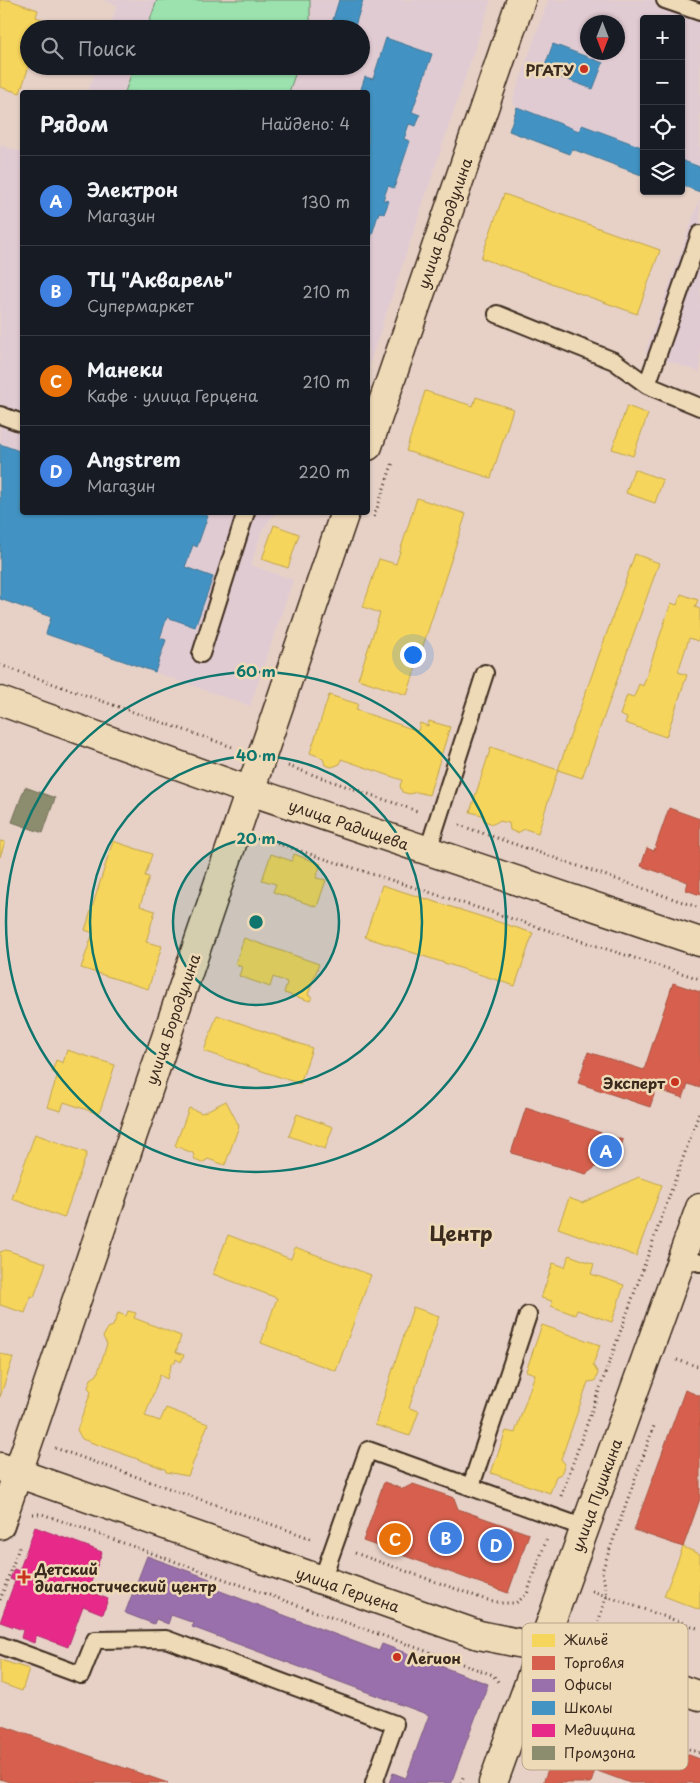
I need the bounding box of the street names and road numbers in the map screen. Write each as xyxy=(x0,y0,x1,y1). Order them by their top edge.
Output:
street label: улица Бородулина xyxy=(411,154,477,292)
street label: улица Радищева xyxy=(286,793,413,856)
street label: улица Бородулина xyxy=(139,950,205,1088)
street label: улица Пушкина xyxy=(565,1435,627,1555)
street label: улица Герцена xyxy=(293,1561,404,1618)

